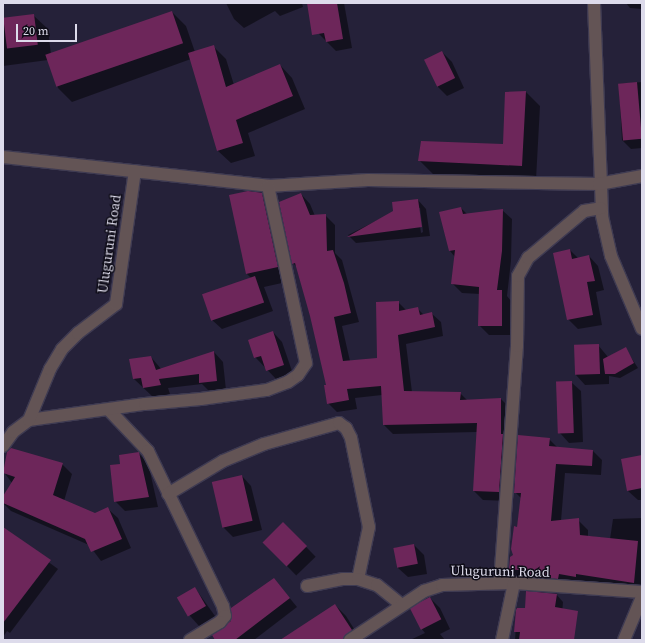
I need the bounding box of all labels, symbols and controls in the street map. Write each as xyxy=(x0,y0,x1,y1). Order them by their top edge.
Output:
scale bar xyxy=(18,16,79,42)
text: 20 m xyxy=(23,23,49,39)
street label: Uluguruni Road xyxy=(94,194,124,294)
street label: Uluguruni Road xyxy=(450,562,550,580)

